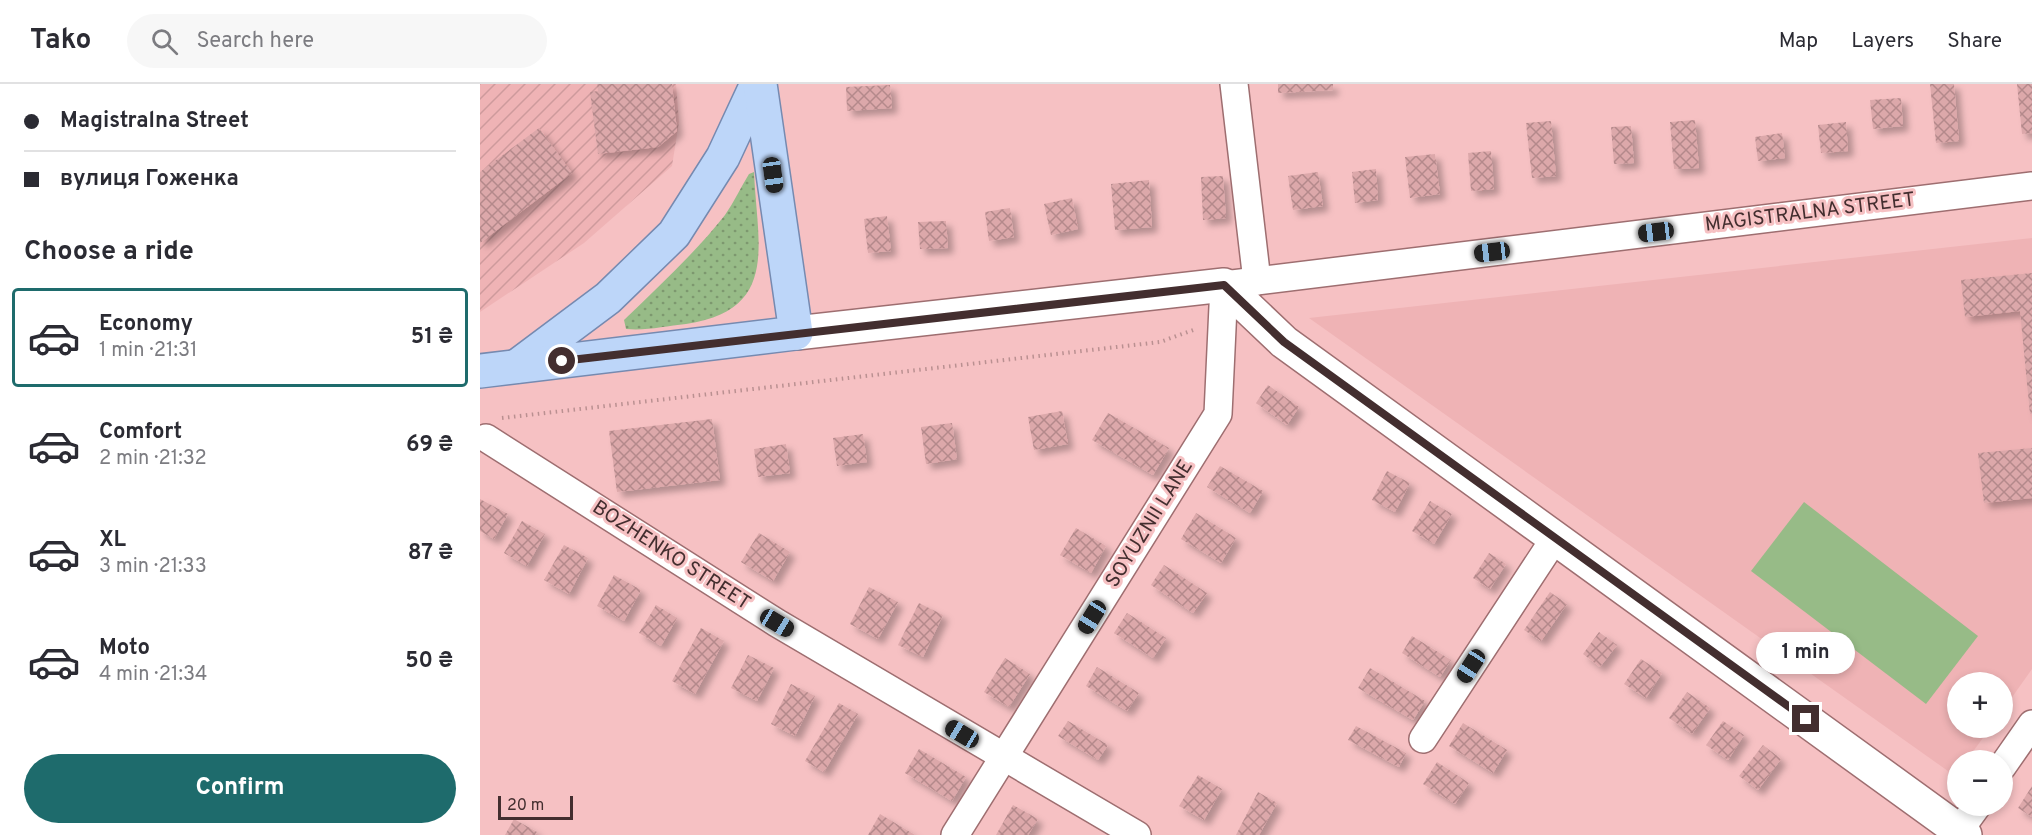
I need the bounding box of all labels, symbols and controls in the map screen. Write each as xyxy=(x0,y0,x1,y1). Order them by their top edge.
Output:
search box xyxy=(127,14,547,68)
text: Tako xyxy=(30,23,91,59)
icon: search xyxy=(148,25,181,58)
text: Search here xyxy=(196,28,314,55)
text: Map xyxy=(1779,28,1818,55)
text: Layers xyxy=(1851,28,1914,55)
text: Share xyxy=(1947,28,2002,55)
text: Magistralna Street xyxy=(60,108,249,135)
car xyxy=(762,156,784,194)
text: вулиця Гоженка xyxy=(60,166,239,193)
street label: MAGISTRALNA STREET xyxy=(1704,187,1916,239)
car xyxy=(1637,221,1675,243)
text: Choose a ride xyxy=(24,235,194,269)
car xyxy=(1473,241,1511,263)
icon: car xyxy=(27,311,81,365)
text: Economy xyxy=(99,311,193,338)
text: 51 ₴ xyxy=(411,324,453,351)
text: 1 min · 21:31 xyxy=(99,338,198,364)
route start xyxy=(548,347,575,374)
icon: car xyxy=(27,419,81,473)
text: Comfort xyxy=(99,419,182,446)
text: 69 ₴ xyxy=(406,432,453,459)
text: 2 min · 21:32 xyxy=(99,446,207,472)
street label: SOYUZNII LANE xyxy=(1100,455,1200,593)
street label: BOZHENKO STREET xyxy=(587,495,755,617)
icon: car xyxy=(27,527,81,581)
text: XL xyxy=(99,527,126,554)
text: 87 ₴ xyxy=(408,540,453,567)
text: 3 min · 21:33 xyxy=(99,554,207,580)
car xyxy=(1075,597,1109,637)
car xyxy=(757,606,797,640)
callout: 1 min xyxy=(1756,632,1856,674)
icon: car xyxy=(27,635,81,689)
text: Moto xyxy=(99,635,150,662)
text: 1 min xyxy=(1781,640,1830,666)
car xyxy=(1454,646,1488,686)
text: 50 ₴ xyxy=(405,648,453,675)
text: 4 min · 21:34 xyxy=(99,662,207,688)
map controls xyxy=(1947,672,2013,816)
button: + xyxy=(1947,672,2013,738)
route end xyxy=(1792,705,1819,732)
car xyxy=(942,717,982,751)
button: − xyxy=(1947,750,2013,816)
button: Confirm xyxy=(24,754,456,823)
scale bar xyxy=(498,793,573,820)
text: 20 m xyxy=(507,796,544,816)

